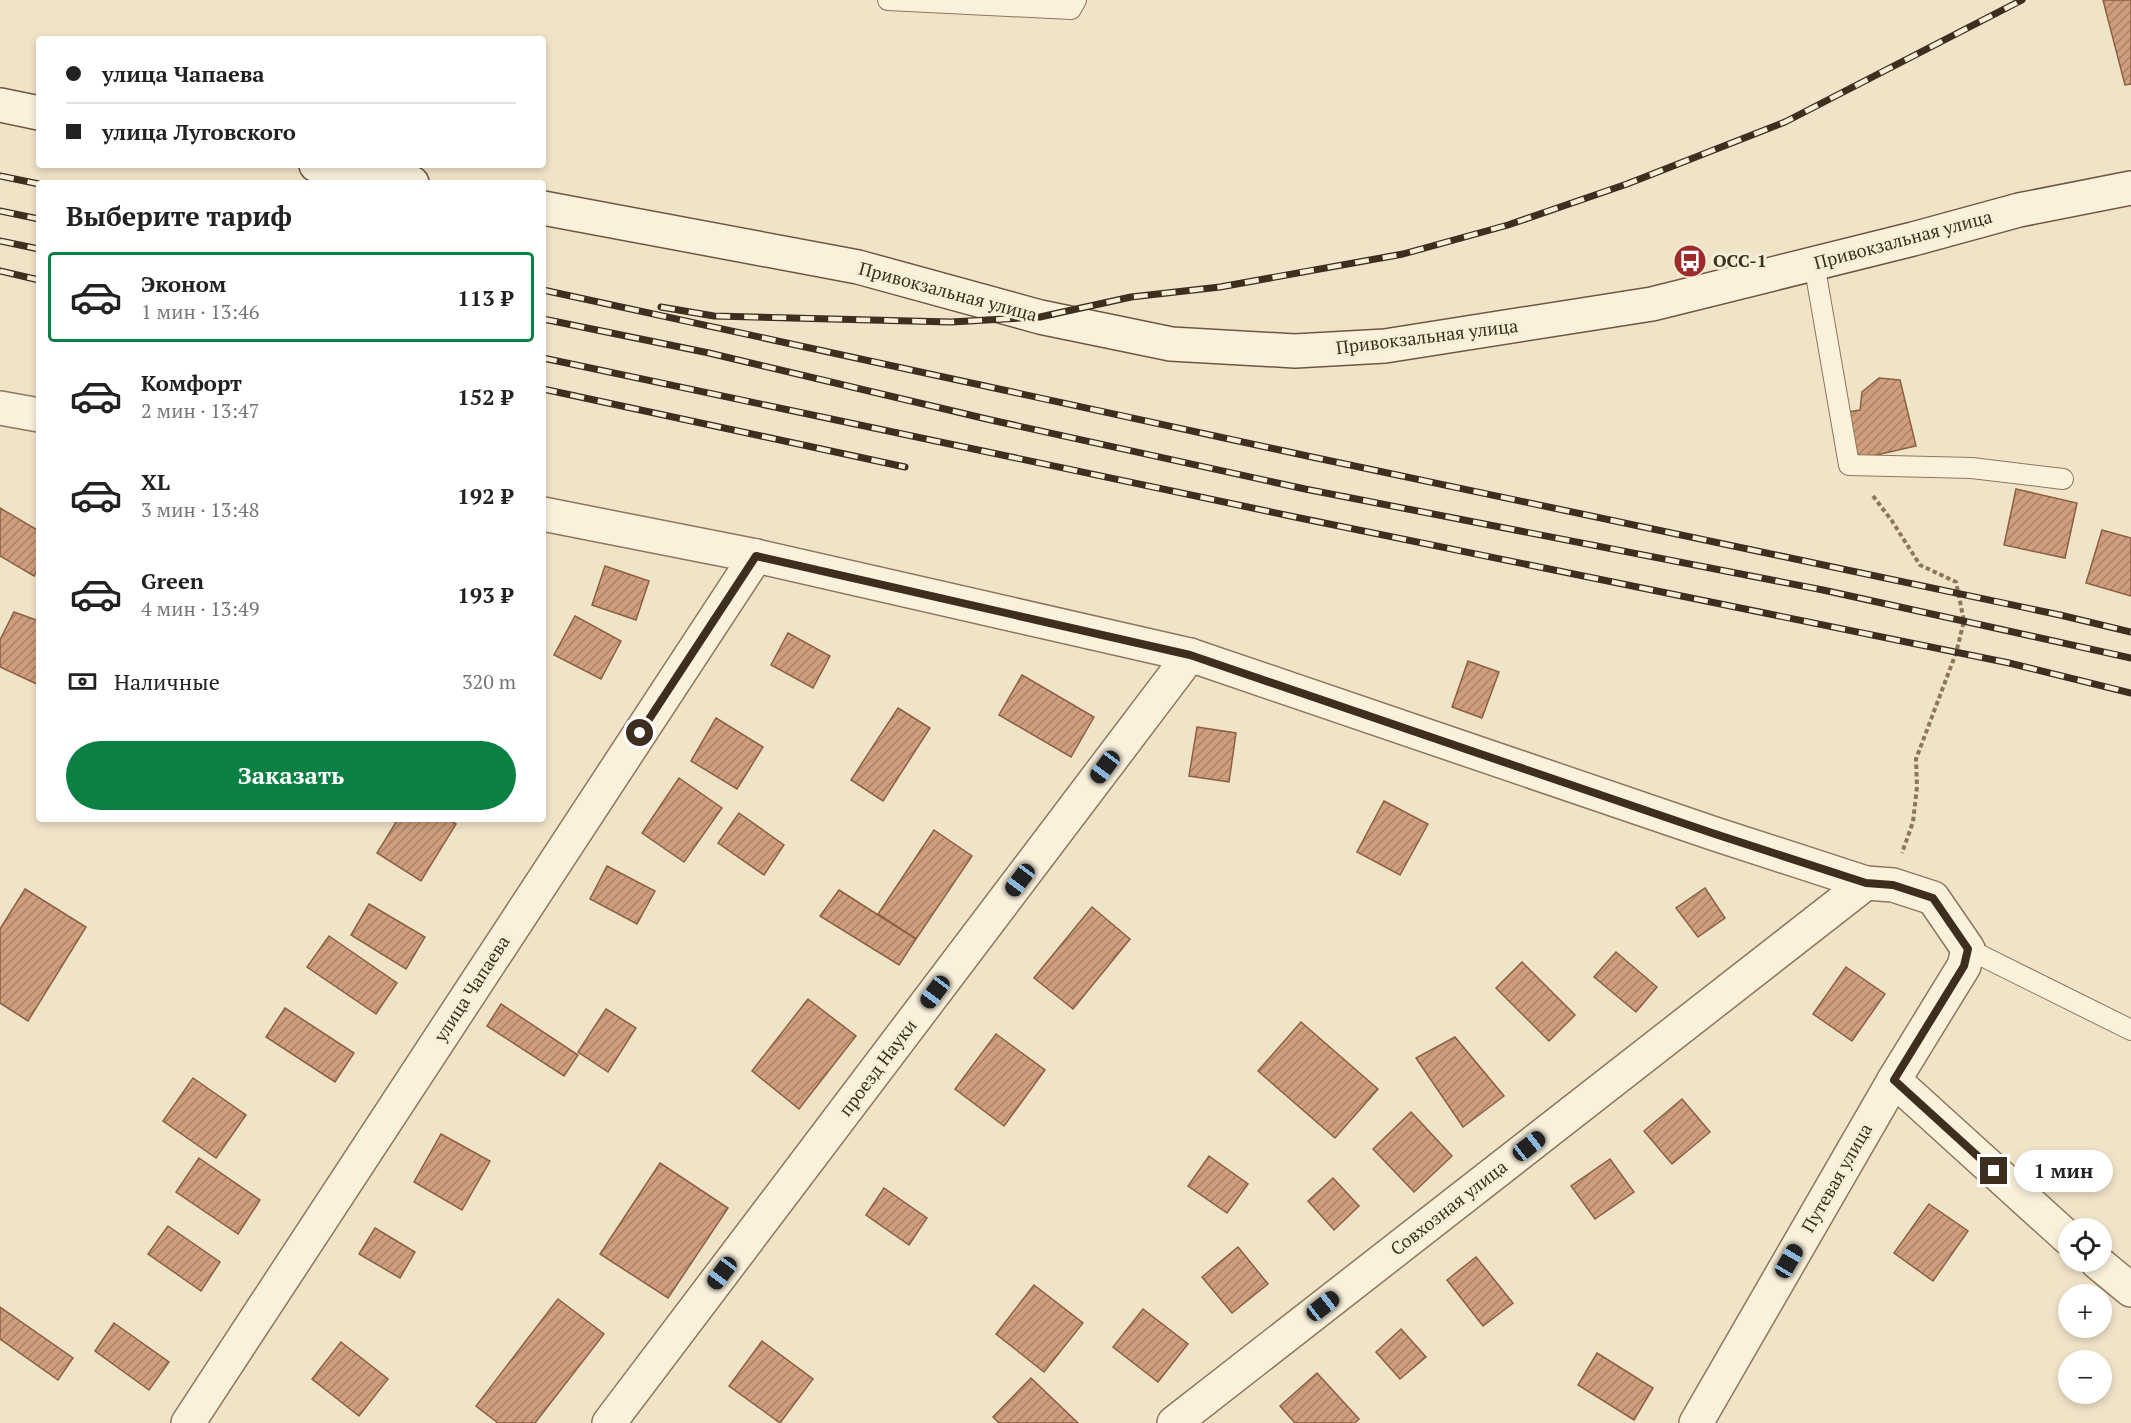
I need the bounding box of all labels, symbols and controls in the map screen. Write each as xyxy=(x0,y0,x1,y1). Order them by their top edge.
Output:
text: улица Чапаева xyxy=(102,59,265,88)
text: улица Луговского xyxy=(102,117,296,146)
text: Выберите тариф xyxy=(66,198,292,234)
street label: Привокзальная улица xyxy=(1811,204,1994,274)
bus stop icon: ОСС-1 xyxy=(1672,243,1708,279)
place label: ОСС-1 xyxy=(1713,248,1767,272)
street label: Привокзальная улица xyxy=(857,256,1040,326)
text: Эконом xyxy=(141,269,226,298)
icon: car xyxy=(69,270,123,324)
text: 113 ₽ xyxy=(457,283,513,312)
text: 1 мин · 13:46 xyxy=(141,298,259,325)
street label: Привокзальная улица xyxy=(1334,313,1519,359)
text: Комфорт xyxy=(141,368,242,397)
icon: car xyxy=(69,369,123,423)
text: 152 ₽ xyxy=(457,382,513,411)
text: 2 мин · 13:47 xyxy=(141,397,259,424)
text: XL xyxy=(141,467,170,496)
icon: car xyxy=(69,468,123,522)
text: 192 ₽ xyxy=(457,481,513,510)
text: 3 мин · 13:48 xyxy=(141,496,259,523)
text: Green xyxy=(141,566,204,595)
icon: car xyxy=(69,567,123,621)
text: 193 ₽ xyxy=(457,580,513,609)
text: 4 мин · 13:49 xyxy=(141,595,259,622)
icon: cash xyxy=(66,665,99,698)
text: Наличные xyxy=(114,667,220,696)
text: 320 m xyxy=(462,668,516,695)
route start xyxy=(626,719,653,746)
button: Заказать xyxy=(66,741,516,810)
car xyxy=(1087,747,1123,787)
car xyxy=(1002,860,1038,900)
street label: улица Чапаева xyxy=(427,931,515,1047)
car xyxy=(917,972,953,1012)
street label: проезд Науки xyxy=(833,1014,922,1121)
street label: Путевая улица xyxy=(1795,1119,1877,1236)
car xyxy=(1509,1128,1549,1164)
callout: 1 мин xyxy=(2015,1150,2114,1192)
street label: Совхозная улица xyxy=(1385,1154,1512,1260)
route end xyxy=(1980,1157,2007,1184)
text: 1 мин xyxy=(2034,1157,2093,1184)
map controls xyxy=(2058,1218,2112,1404)
button: locate xyxy=(2058,1218,2112,1272)
car xyxy=(1772,1241,1806,1281)
car xyxy=(704,1253,740,1293)
button: + xyxy=(2058,1284,2112,1338)
car xyxy=(1303,1288,1343,1324)
button: − xyxy=(2058,1350,2112,1404)

